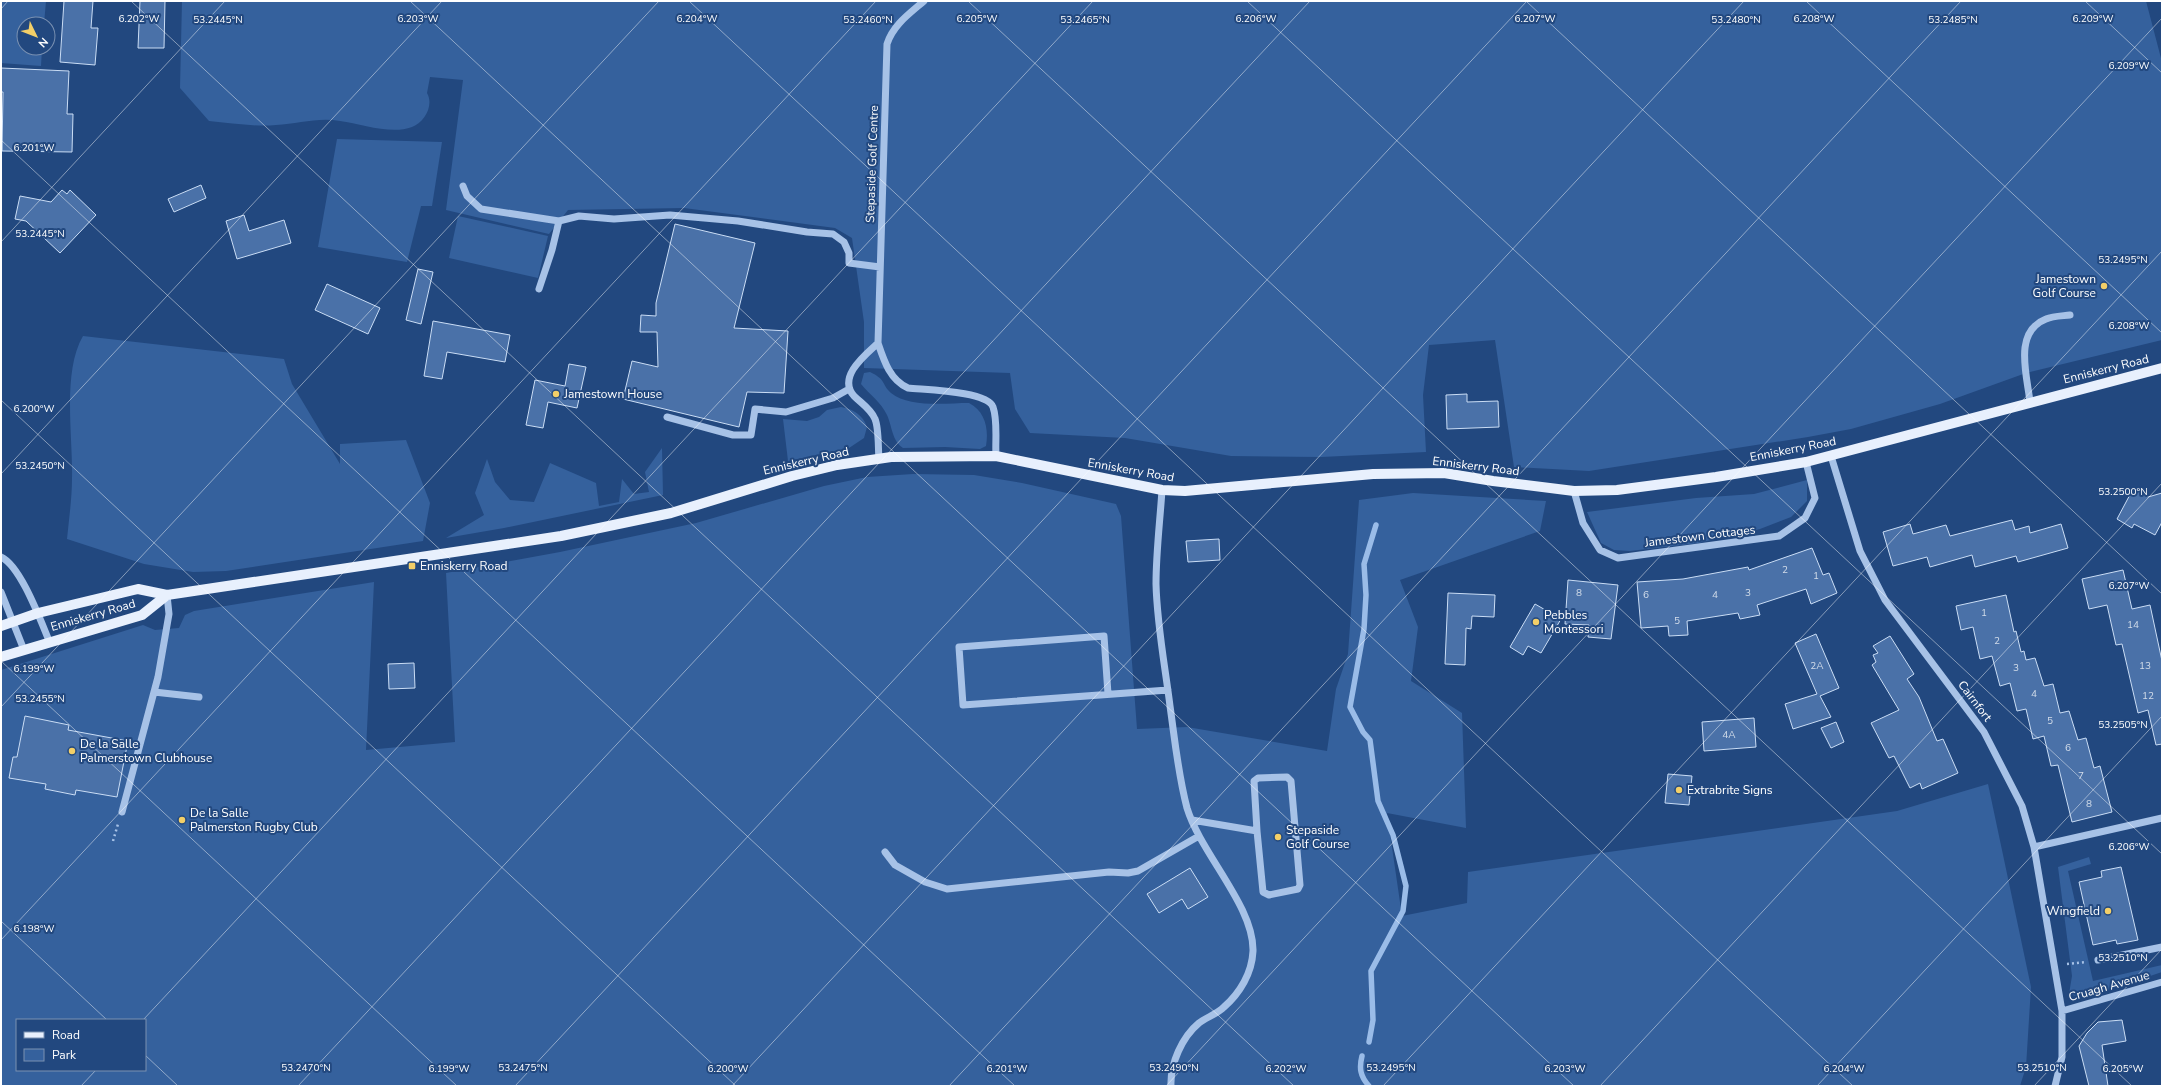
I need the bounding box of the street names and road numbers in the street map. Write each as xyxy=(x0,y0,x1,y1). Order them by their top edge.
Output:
street label: Stepaside Golf Centre xyxy=(862,105,882,223)
street label: Enniskerry Road xyxy=(2062,351,2150,387)
street label: Enniskerry Road xyxy=(1749,433,1837,465)
street label: Enniskerry Road xyxy=(762,443,850,479)
street label: Enniskerry Road xyxy=(1432,453,1520,479)
street label: Enniskerry Road xyxy=(1087,455,1175,485)
street label: Jamestown Cottages xyxy=(1643,521,1756,551)
street label: Enniskerry Road xyxy=(49,595,137,635)
street label: Cairnfort xyxy=(1954,677,1996,725)
street label: Cruagh Avenue xyxy=(2067,967,2151,1005)

